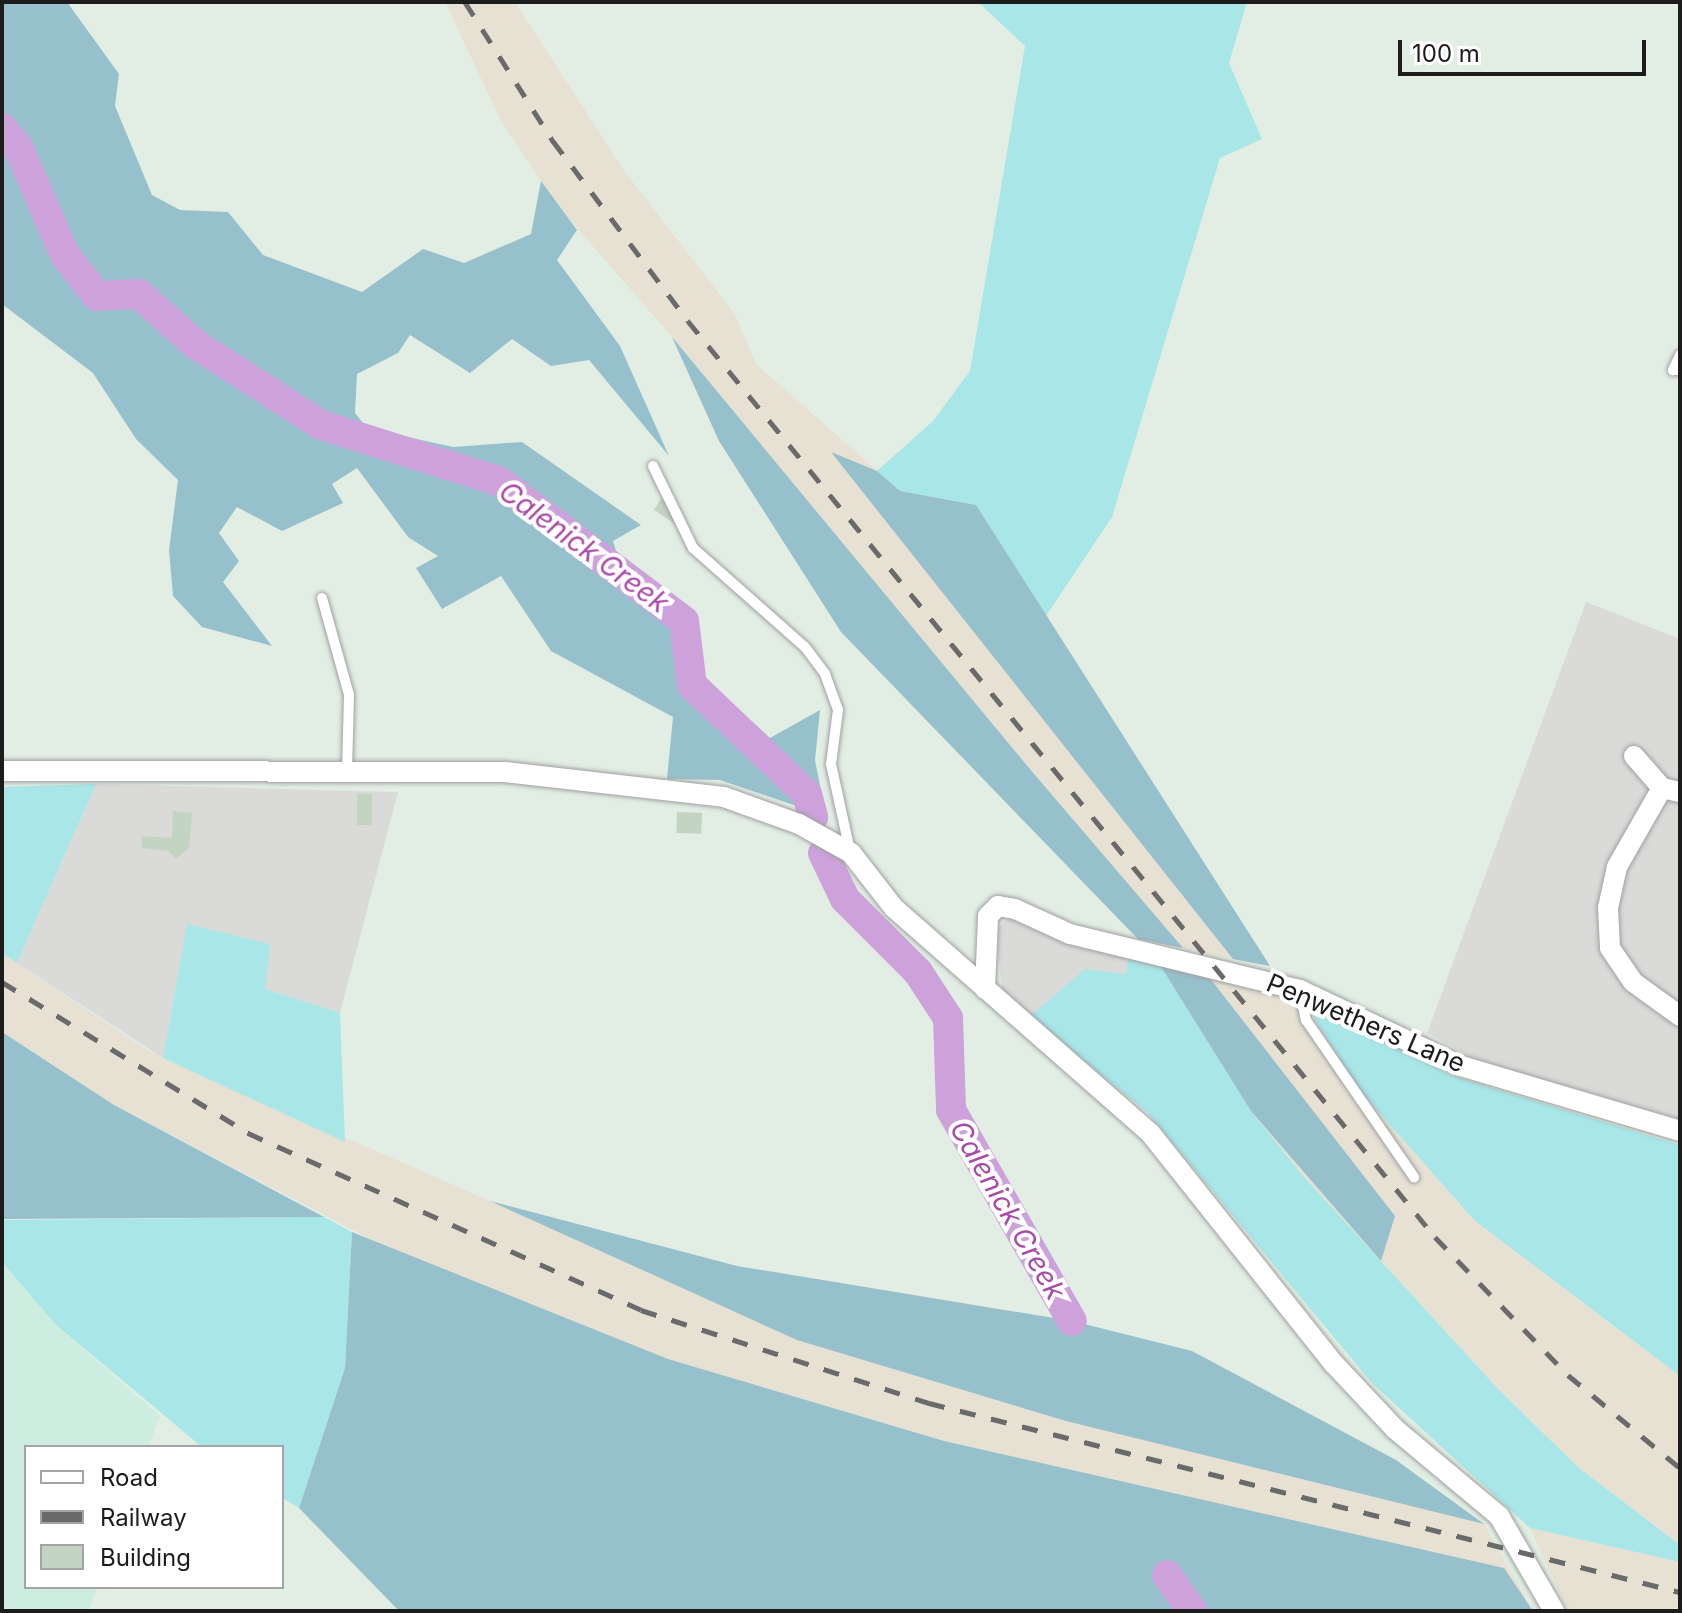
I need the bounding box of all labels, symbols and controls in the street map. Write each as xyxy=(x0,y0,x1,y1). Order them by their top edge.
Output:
scale bar xyxy=(1402,24,1650,74)
text: 100 m xyxy=(1412,39,1480,68)
water label: Calenick Creek xyxy=(493,474,675,620)
street label: Penwethers Lane xyxy=(1262,967,1470,1079)
water label: Calenick Creek xyxy=(943,1114,1073,1306)
legend xyxy=(24,1445,284,1589)
text: Road xyxy=(100,1463,158,1492)
text: Railway xyxy=(100,1503,187,1532)
text: Building xyxy=(100,1543,191,1572)

